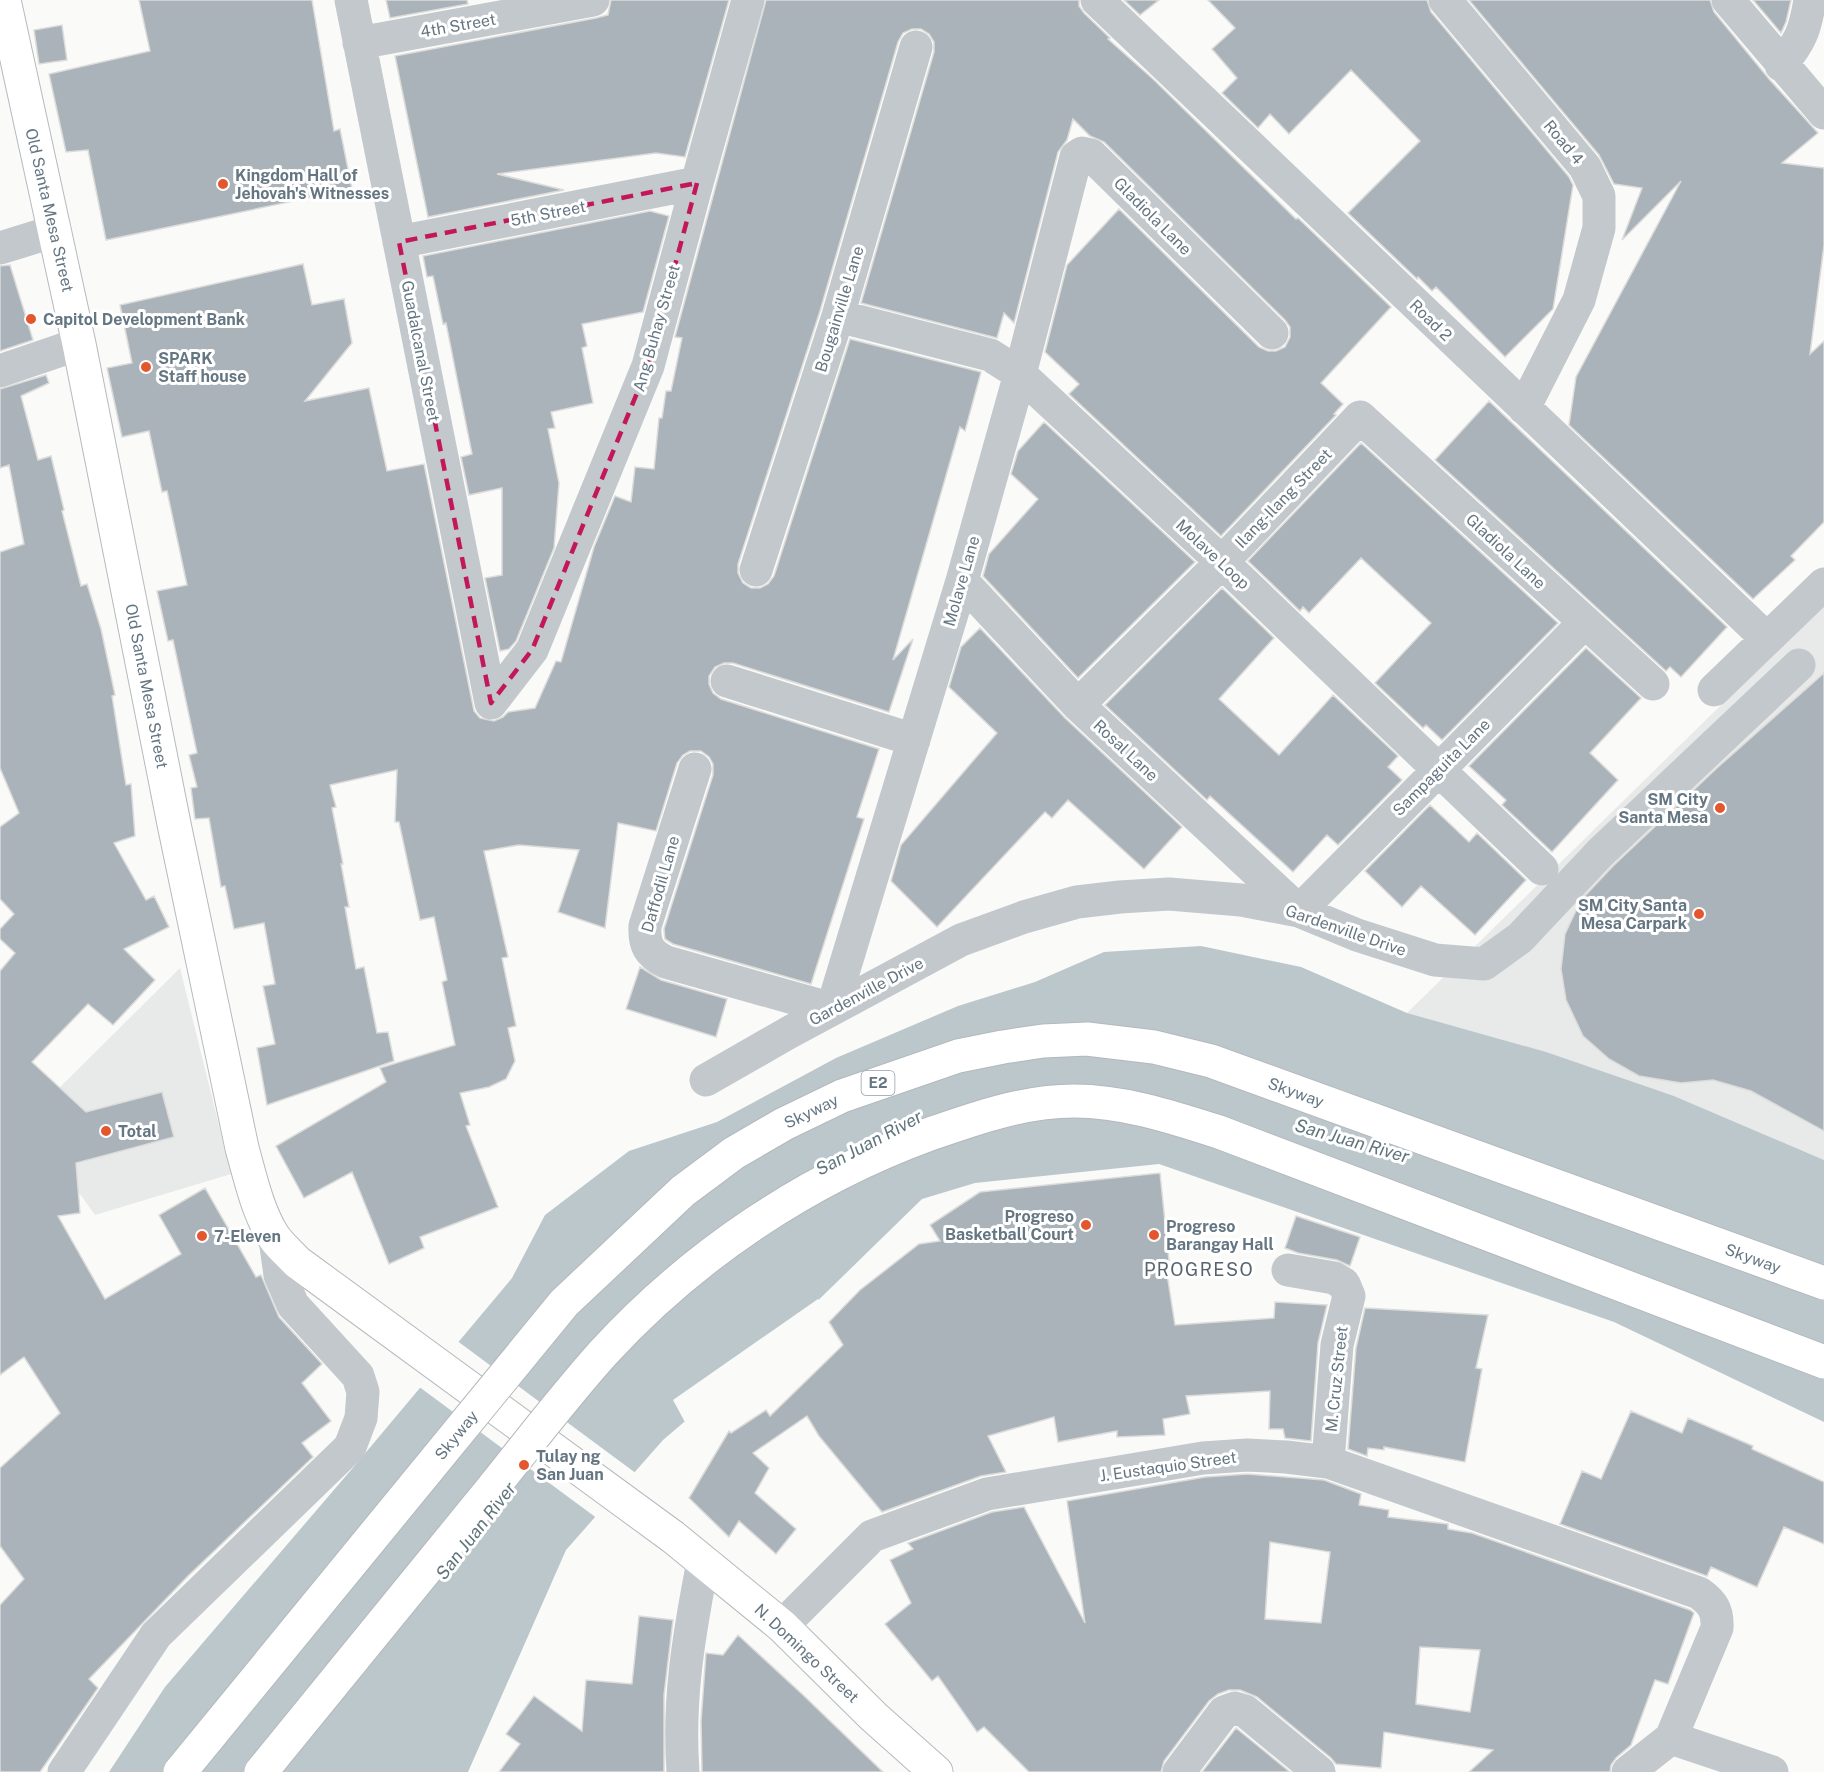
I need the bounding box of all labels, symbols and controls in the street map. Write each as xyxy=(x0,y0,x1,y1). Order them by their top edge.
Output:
street label: 4th Street xyxy=(419,10,497,41)
street label: Road 4 xyxy=(1540,116,1588,168)
street label: Old Santa Mesa Street xyxy=(21,126,78,294)
place label: Kingdom Hall of Jehovah's Witnesses xyxy=(235,166,389,203)
street label: Gladiola Lane xyxy=(1110,174,1195,259)
marker: Kingdom Hall of Jehovah's Witnesses xyxy=(216,177,230,191)
street label: 5th Street xyxy=(509,197,587,230)
street label: Bougainville Lane xyxy=(811,244,868,374)
street label: Ang Buhay Street xyxy=(629,262,684,394)
street label: Guadalcanal Street xyxy=(397,279,444,423)
street label: Road 2 xyxy=(1406,296,1456,345)
place label: Capitol Development Bank xyxy=(43,310,245,329)
marker: Capitol Development Bank xyxy=(24,312,38,326)
place label: SPARK Staff house xyxy=(158,349,246,386)
marker: SPARK Staff house xyxy=(139,360,153,374)
street label: Ilang-Ilang Street xyxy=(1231,445,1336,552)
street label: Gladiola Lane xyxy=(1462,510,1549,593)
street label: Molave Loop xyxy=(1172,515,1253,593)
street label: Molave Lane xyxy=(939,534,983,629)
street label: Old Santa Mesa Street xyxy=(121,602,172,770)
street label: Sampaguita Lane xyxy=(1389,715,1494,820)
street label: Rosal Lane xyxy=(1089,716,1162,785)
place label: SM City Santa Mesa xyxy=(1618,790,1708,827)
marker: SM City Santa Mesa xyxy=(1713,801,1727,815)
street label: Daffodil Lane xyxy=(638,834,683,935)
place label: SM City Santa Mesa Carpark xyxy=(1578,896,1687,933)
street label: Gardenville Drive xyxy=(1283,901,1409,960)
marker: SM City Santa Mesa Carpark xyxy=(1692,907,1706,921)
street label: Gardenville Drive xyxy=(806,953,927,1030)
road number: E2 xyxy=(862,1071,894,1095)
street label: Skyway xyxy=(1265,1074,1327,1111)
street label: Skyway xyxy=(781,1090,842,1133)
water label: San Juan River xyxy=(812,1106,926,1179)
water label: San Juan River xyxy=(1293,1114,1412,1167)
place label: Total xyxy=(118,1122,157,1141)
marker: Total xyxy=(99,1124,113,1138)
place label: Progreso Basketball Court xyxy=(945,1207,1074,1244)
place label: Progreso Barangay Hall xyxy=(1166,1217,1274,1254)
marker: Progreso Basketball Court xyxy=(1079,1218,1093,1232)
place label: 7-Eleven xyxy=(214,1227,281,1246)
marker: Progreso Barangay Hall xyxy=(1147,1228,1161,1242)
marker: 7-Eleven xyxy=(195,1229,209,1243)
street label: Skyway xyxy=(1722,1240,1784,1277)
district label: PROGRESO xyxy=(1144,1259,1254,1280)
street label: M. Cruz Street xyxy=(1321,1325,1352,1433)
street label: Skyway xyxy=(431,1406,482,1464)
place label: Tulay ng San Juan xyxy=(536,1447,604,1484)
street label: J. Eustaquio Street xyxy=(1098,1447,1238,1485)
marker: Tulay ng San Juan xyxy=(517,1458,531,1472)
water label: San Juan River xyxy=(431,1478,520,1584)
street label: N. Domingo Street xyxy=(750,1600,863,1707)

